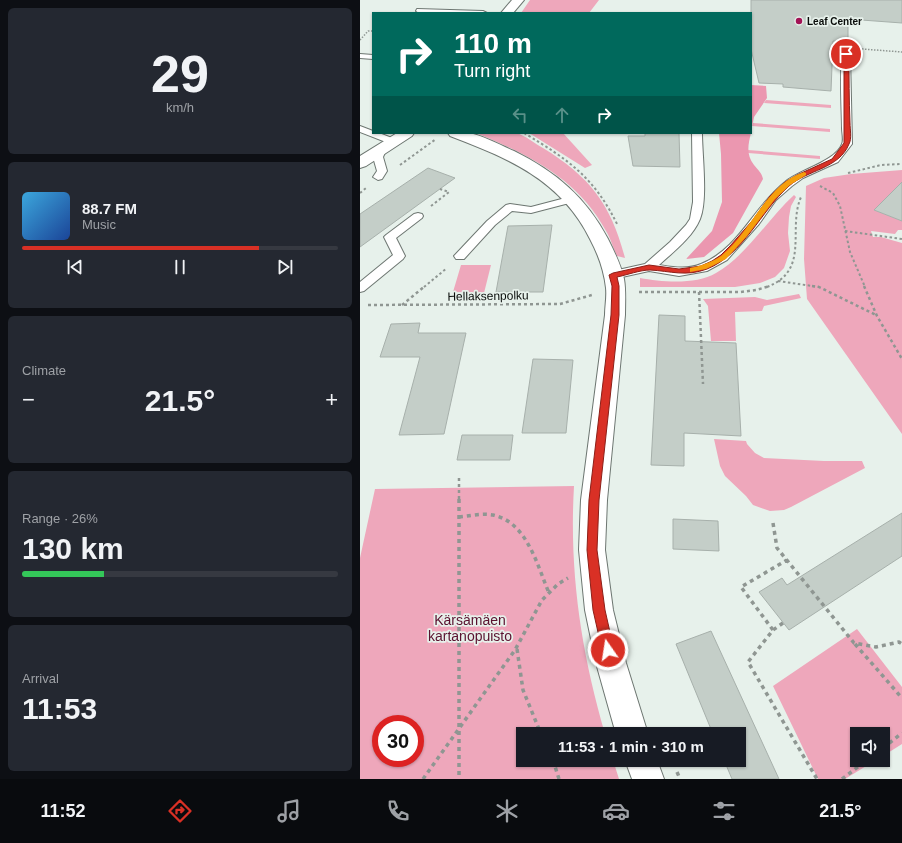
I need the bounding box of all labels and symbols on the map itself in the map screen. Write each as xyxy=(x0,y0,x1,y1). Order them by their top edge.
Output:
marker: Leaf Center xyxy=(794,16,804,26)
place label: Leaf Center xyxy=(807,16,862,27)
pin xyxy=(829,37,863,71)
street label: Hellaksenpolku xyxy=(447,288,529,304)
park label: Kärsämäen kartanopuisto xyxy=(428,612,512,644)
position arrow xyxy=(587,629,629,671)
speed limit sign: 30 xyxy=(372,715,424,767)

